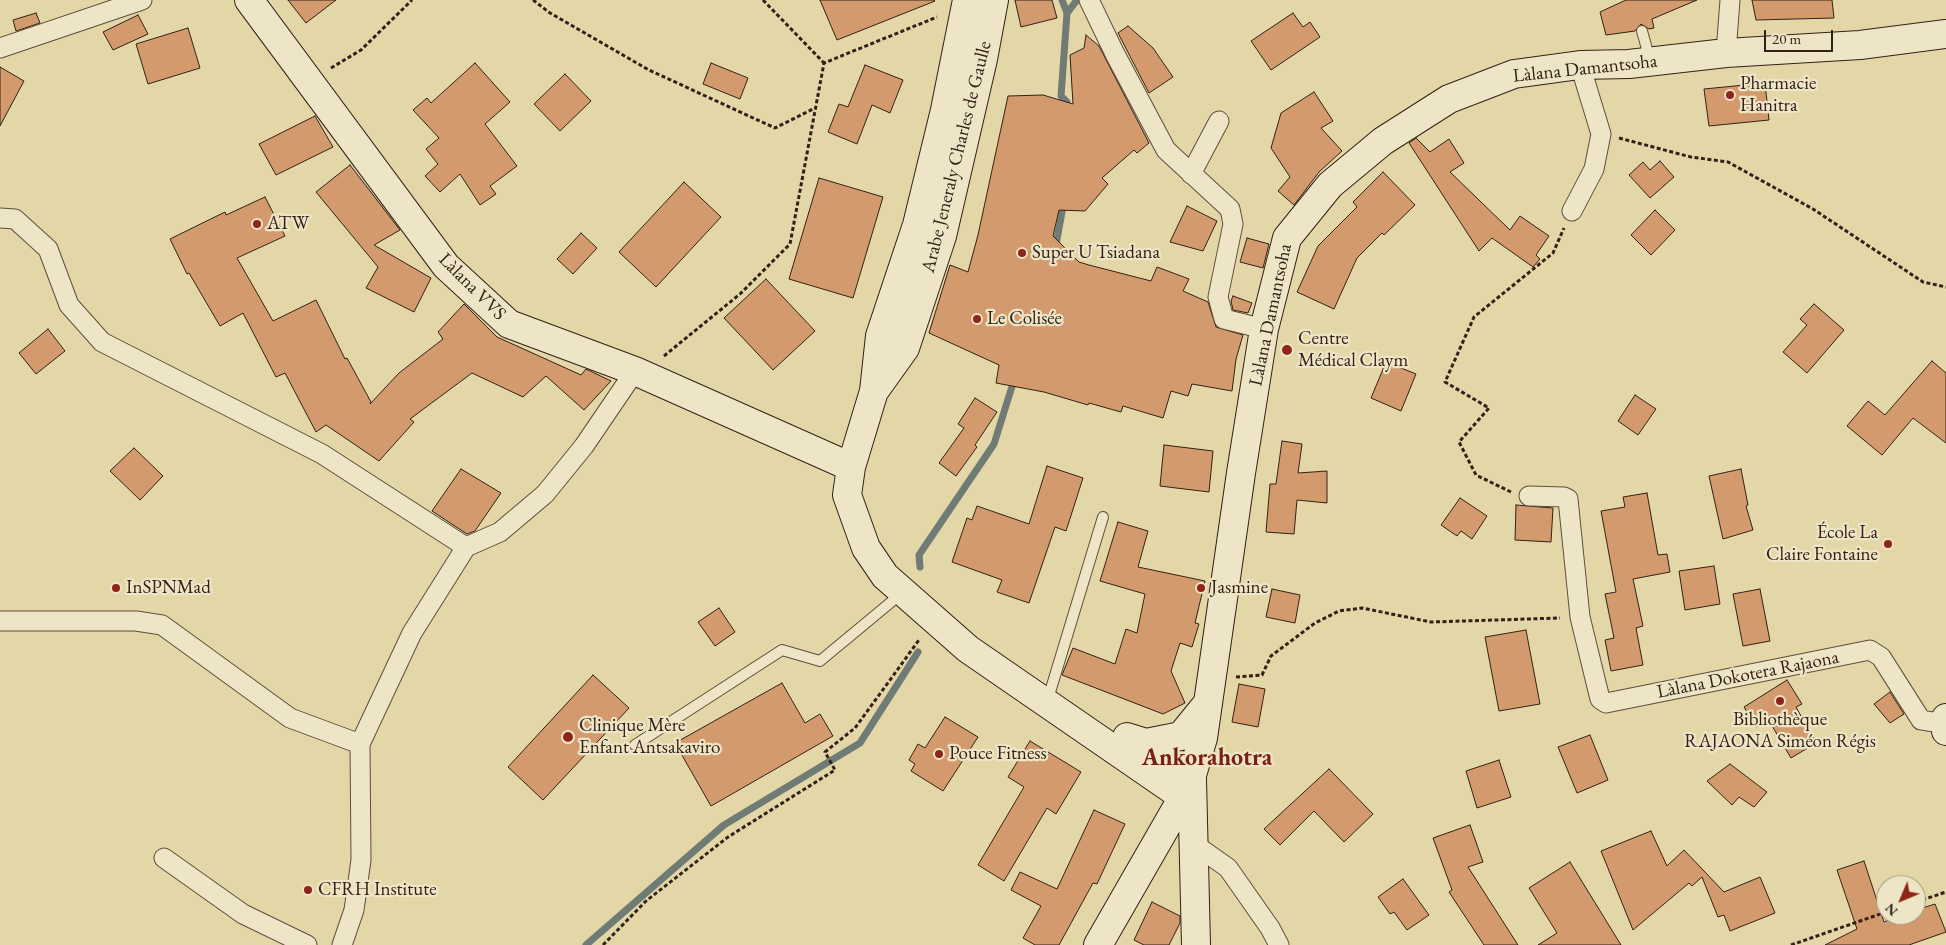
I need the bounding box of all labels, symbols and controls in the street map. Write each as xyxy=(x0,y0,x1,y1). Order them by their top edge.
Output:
scale bar xyxy=(1766,20,1835,52)
text: 20 m xyxy=(1772,29,1801,48)
street label: Arabe Jeneraly Charles de Gaulle xyxy=(917,39,997,275)
street label: Làlana Damantsoha xyxy=(1512,50,1658,88)
place label: Pharmacie Hanitra xyxy=(1740,73,1816,117)
marker: Pharmacie Hanitra xyxy=(1724,89,1736,101)
place label: ATW xyxy=(267,213,309,235)
marker: ATW xyxy=(251,218,263,230)
place label: Super U Tsiadana xyxy=(1032,242,1160,264)
street label: Làlana Damantsoha xyxy=(1245,242,1297,388)
marker: Super U Tsiadana xyxy=(1016,247,1028,259)
street label: Làlana VVS xyxy=(434,249,510,325)
place label: Le Colisée xyxy=(987,308,1062,330)
marker: Le Colisée xyxy=(971,313,983,325)
place label: Centre Médical Claym xyxy=(1298,328,1408,372)
marker: Centre Médical Claym xyxy=(1280,343,1294,357)
place label: École La Claire Fontaine xyxy=(1766,522,1878,566)
marker: École La Claire Fontaine xyxy=(1882,538,1894,550)
place label: InSPNMad xyxy=(126,577,211,599)
place label: Jasmine xyxy=(1211,577,1268,599)
marker: InSPNMad xyxy=(110,582,122,594)
marker: Jasmine xyxy=(1195,582,1207,594)
street label: Làlana Dokotera Rajaona xyxy=(1655,646,1841,704)
marker: Bibliothèque RAJAONA Siméon Régis xyxy=(1774,695,1786,707)
place label: Bibliothèque RAJAONA Siméon Régis xyxy=(1684,709,1876,753)
place label: Clinique Mère Enfant Antsakaviro xyxy=(579,715,720,759)
marker: Clinique Mère Enfant Antsakaviro xyxy=(561,730,575,744)
place label: Pouce Fitness xyxy=(949,743,1047,765)
district label: Ankorahotra xyxy=(1142,744,1272,772)
marker: Pouce Fitness xyxy=(933,748,945,760)
north arrow xyxy=(1876,875,1926,925)
place label: CFRH Institute xyxy=(318,879,437,901)
marker: CFRH Institute xyxy=(302,884,314,896)
text: N xyxy=(1881,900,1901,920)

